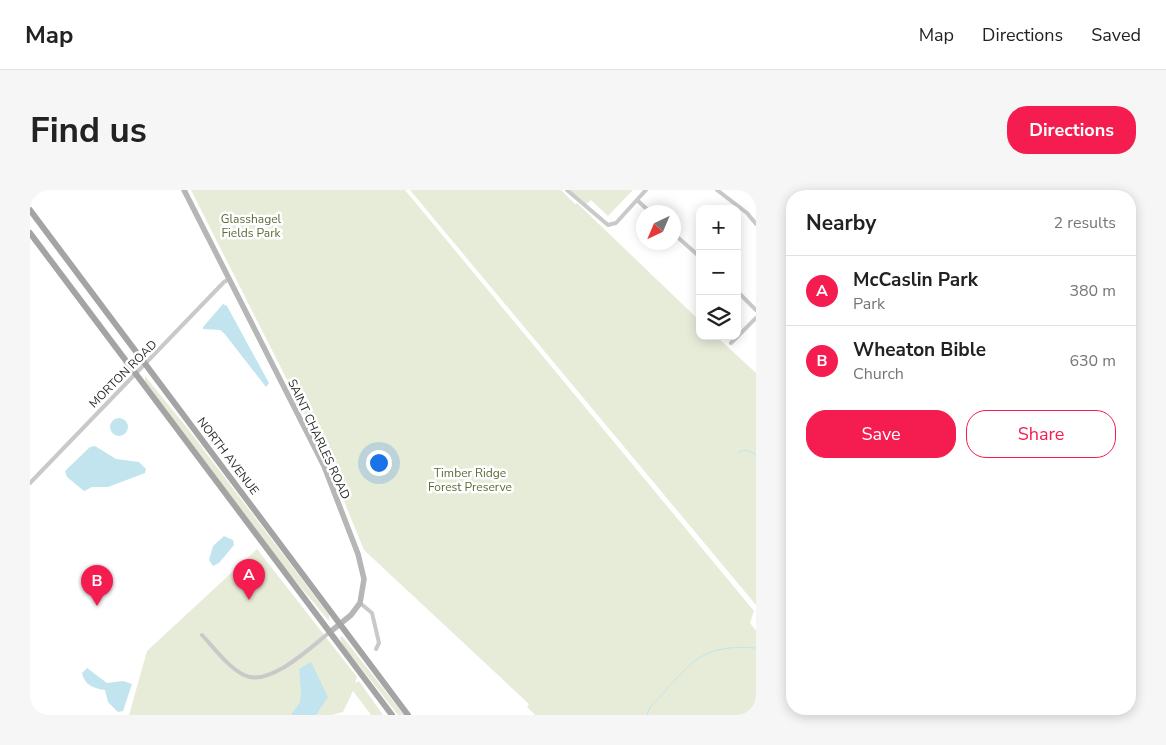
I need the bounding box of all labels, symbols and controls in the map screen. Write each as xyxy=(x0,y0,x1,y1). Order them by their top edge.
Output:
text: Map xyxy=(25,19,73,51)
text: Map xyxy=(919,23,954,47)
text: Directions xyxy=(982,23,1063,47)
text: Saved xyxy=(1091,23,1141,47)
button: Directions xyxy=(1007,106,1136,154)
text: Find us xyxy=(30,107,147,154)
north arrow xyxy=(636,205,681,250)
map controls xyxy=(696,205,741,340)
button: + xyxy=(696,205,741,250)
text: Nearby xyxy=(806,209,876,237)
park label: Glasshagel Fields Park xyxy=(221,211,282,241)
text: 2 results xyxy=(1054,212,1116,234)
button: − xyxy=(696,250,741,295)
text: McCaslin Park xyxy=(853,267,978,293)
text: A xyxy=(816,280,828,302)
text: 380 m xyxy=(1069,280,1116,302)
text: Park xyxy=(853,293,885,315)
button: layers xyxy=(696,295,741,340)
street label: MORTON ROAD xyxy=(86,337,160,411)
text: Wheaton Bible xyxy=(853,337,986,363)
text: B xyxy=(816,350,828,372)
text: 630 m xyxy=(1069,350,1116,372)
text: Church xyxy=(853,363,904,385)
street label: SAINT CHARLES ROAD xyxy=(284,376,354,502)
button: Save xyxy=(806,410,956,458)
button: Share xyxy=(966,410,1116,458)
street label: NORTH AVENUE xyxy=(194,414,262,498)
your location xyxy=(366,450,392,476)
park label: Timber Ridge Forest Preserve xyxy=(428,465,512,495)
pin: A xyxy=(233,559,265,600)
pin: B xyxy=(81,565,113,606)

